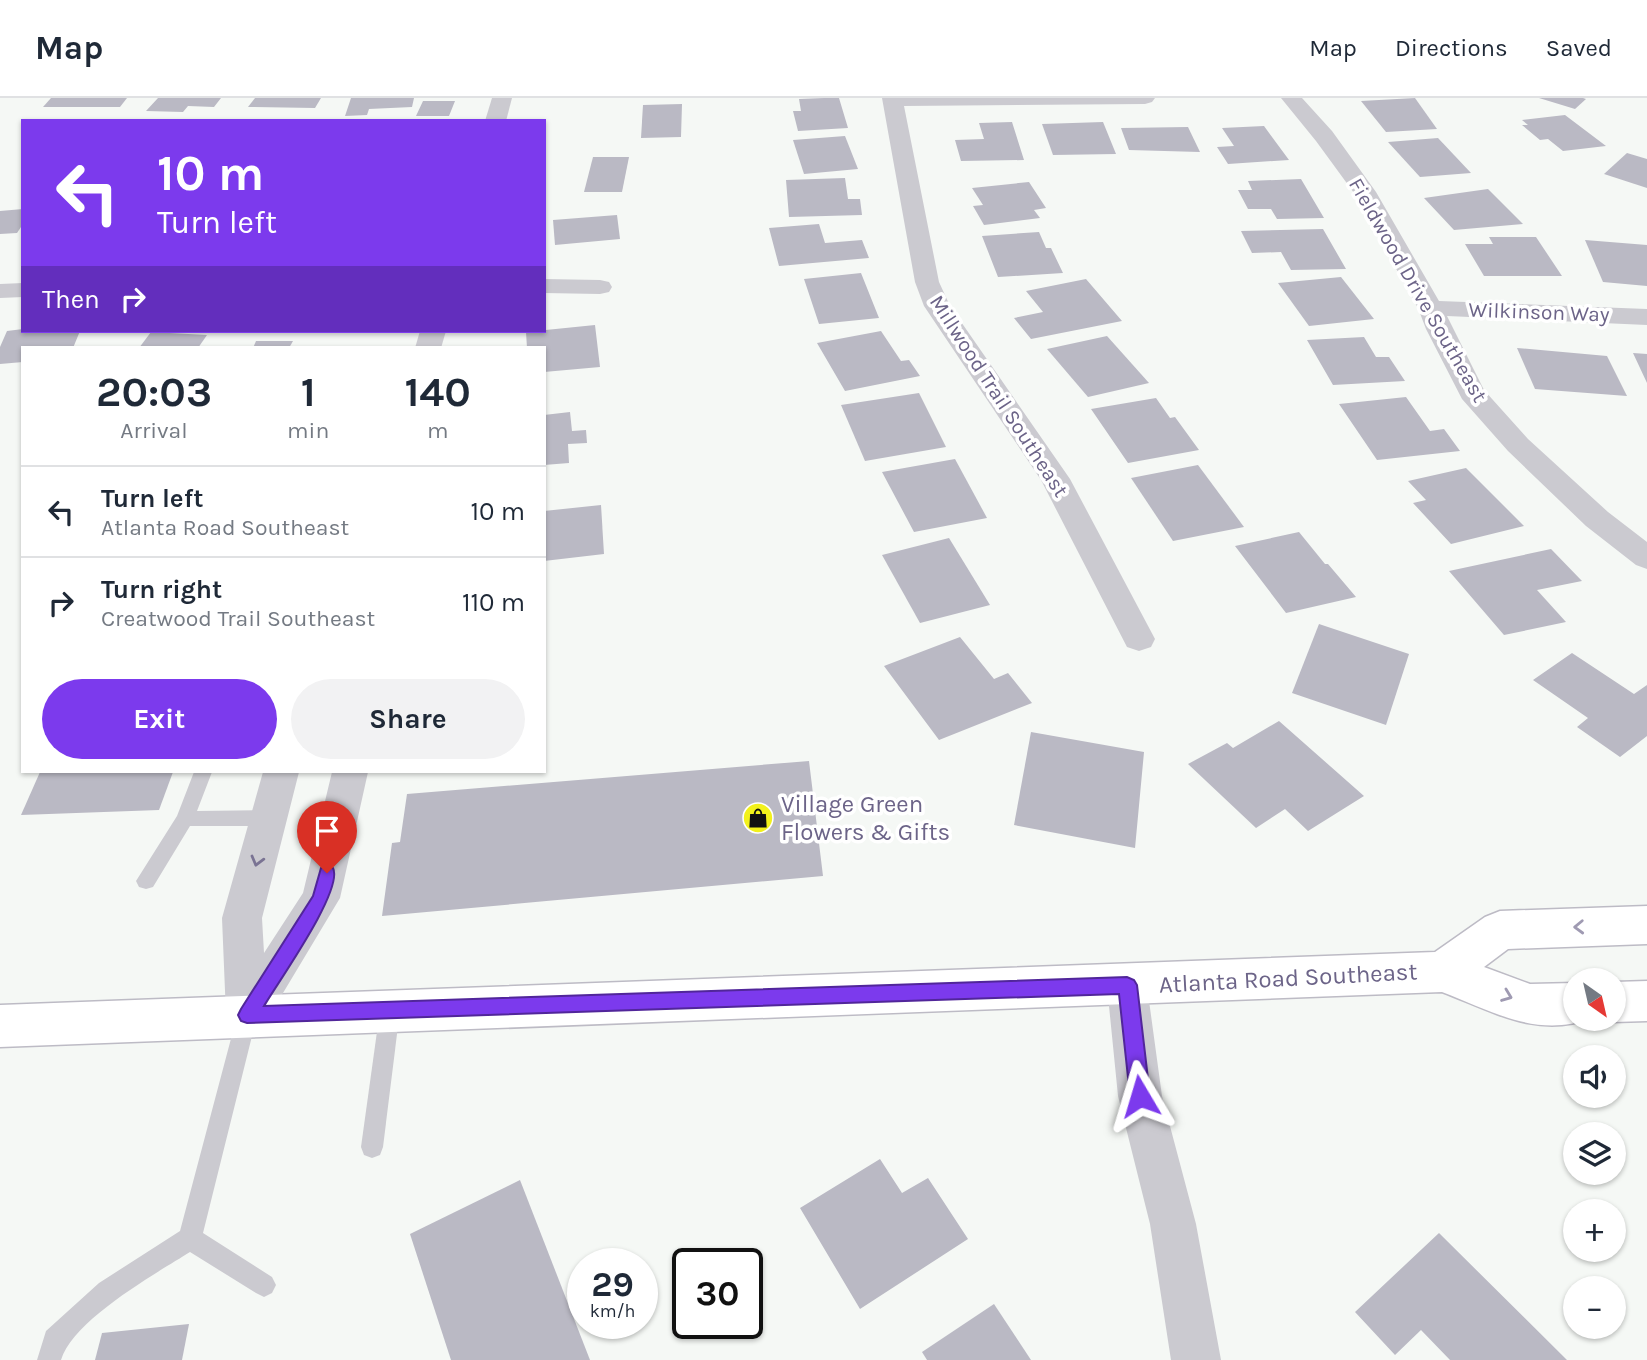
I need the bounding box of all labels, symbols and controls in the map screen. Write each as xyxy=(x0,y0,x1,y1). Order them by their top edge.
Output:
text: Map xyxy=(35,29,103,67)
text: Map xyxy=(1309,34,1357,62)
text: Directions xyxy=(1395,34,1508,62)
text: Saved xyxy=(1546,34,1612,62)
text: 10 m xyxy=(157,145,264,202)
icon: left xyxy=(42,147,133,238)
street label: Fieldwood Drive Southeast xyxy=(1344,174,1492,406)
text: Turn left xyxy=(157,204,277,241)
icon: right xyxy=(114,280,152,318)
text: Then xyxy=(42,284,100,315)
street label: Millwood Trail Southeast xyxy=(925,291,1073,501)
street label: Wilkinson Way xyxy=(1468,298,1610,326)
text: 20:03 xyxy=(96,367,212,417)
text: 1 xyxy=(301,367,316,417)
text: 140 xyxy=(404,367,471,417)
text: Arrival xyxy=(120,417,188,444)
text: min xyxy=(287,417,329,444)
text: m xyxy=(427,417,448,444)
text: Turn left xyxy=(101,483,203,514)
icon: left xyxy=(42,493,80,531)
text: 10 m xyxy=(470,496,525,527)
text: Atlanta Road Southeast xyxy=(101,514,349,541)
text: Turn right xyxy=(101,574,222,605)
icon: right xyxy=(42,584,80,622)
text: 110 m xyxy=(462,587,525,618)
text: Creatwood Trail Southeast xyxy=(101,605,375,632)
button: Exit xyxy=(42,679,277,759)
button: Share xyxy=(291,679,525,759)
place label: Village Green Flowers & Gifts xyxy=(781,790,950,846)
pin xyxy=(297,801,357,873)
shop icon: Village Green Flowers & Gifts xyxy=(741,801,775,835)
icon: arrive xyxy=(308,812,346,850)
one-way arrow xyxy=(251,855,265,867)
one-way arrow xyxy=(1573,920,1584,935)
street label: Atlanta Road Southeast xyxy=(1158,957,1418,999)
north arrow xyxy=(1563,968,1626,1031)
map controls xyxy=(1563,968,1626,1339)
one-way arrow xyxy=(1500,988,1512,1002)
button: sound xyxy=(1563,1045,1626,1108)
position arrow xyxy=(1103,1059,1177,1133)
button: layers xyxy=(1563,1122,1626,1185)
button: + xyxy=(1563,1199,1626,1262)
speed limit sign: 30 xyxy=(672,1248,763,1339)
text: 29 xyxy=(591,1264,634,1305)
button: − xyxy=(1563,1276,1626,1339)
text: km/h xyxy=(590,1300,635,1322)

